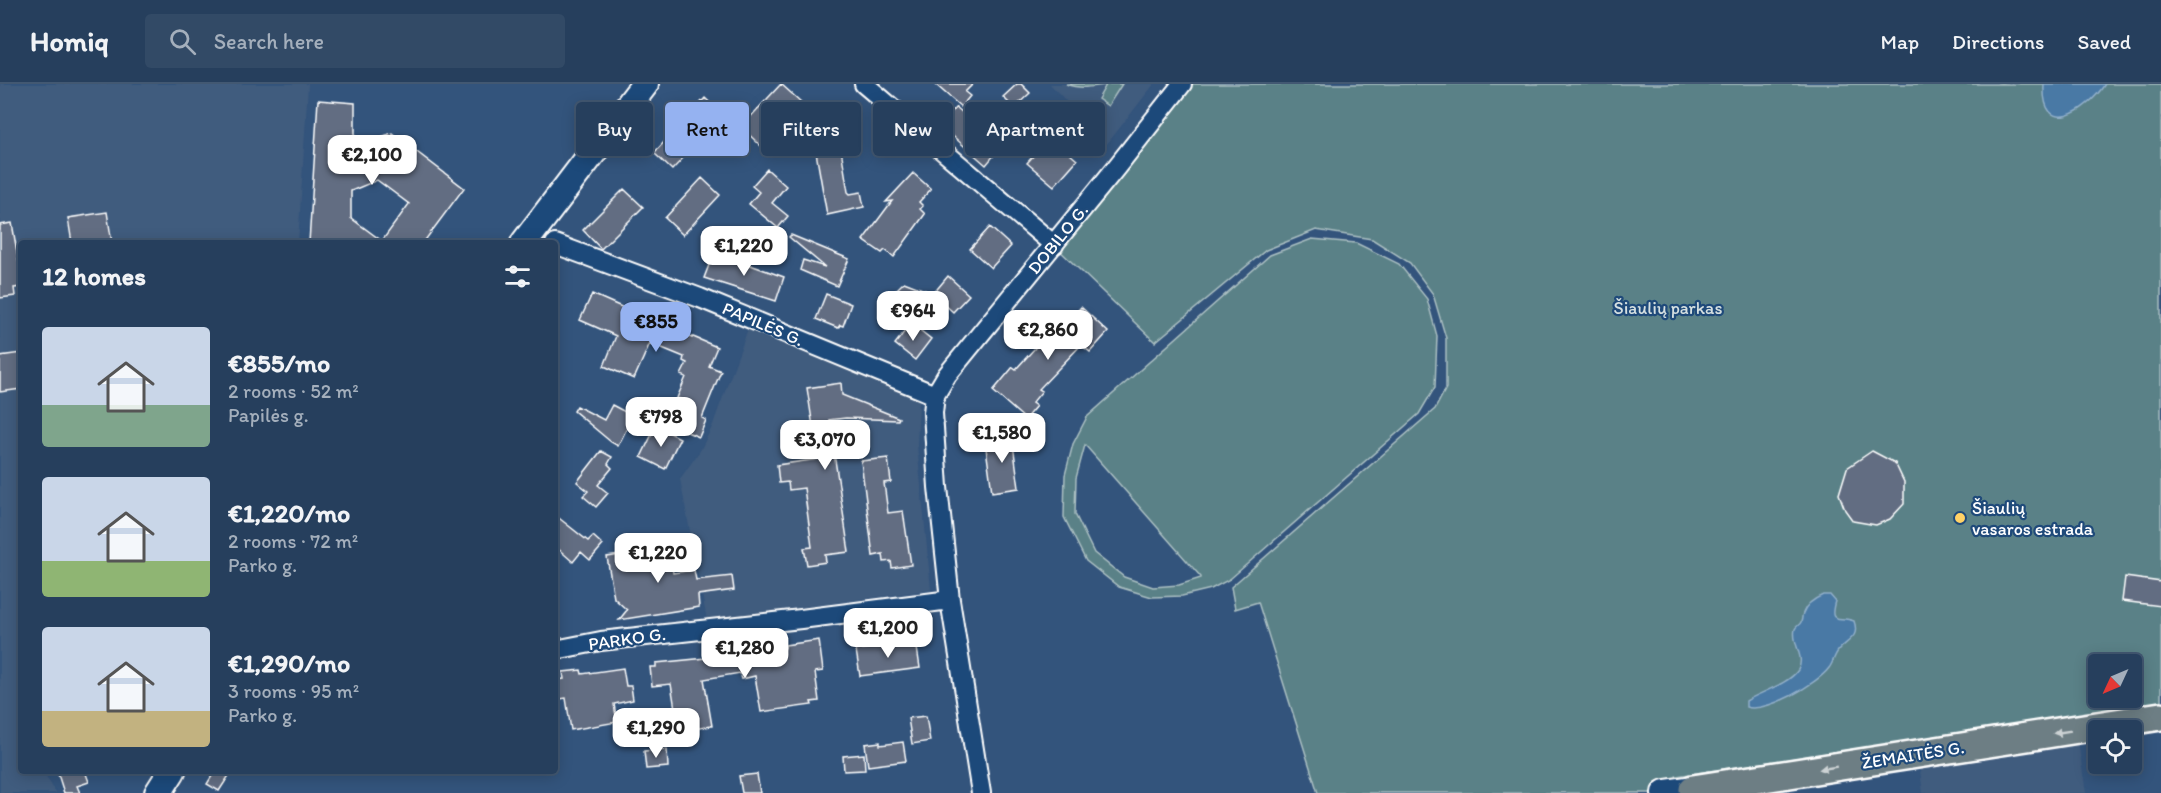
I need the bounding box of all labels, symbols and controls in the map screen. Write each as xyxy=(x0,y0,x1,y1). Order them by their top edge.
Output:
search box xyxy=(145,14,565,68)
text: Homiq xyxy=(30,24,109,58)
icon: search xyxy=(166,25,199,58)
text: Search here xyxy=(214,28,324,55)
text: Map xyxy=(1881,29,1919,54)
text: Directions xyxy=(1952,29,2044,54)
text: Saved xyxy=(2077,29,2131,54)
chip: Buy xyxy=(576,102,653,156)
chip: Rent xyxy=(665,102,749,156)
chip: Filters xyxy=(761,102,861,156)
chip: New xyxy=(873,102,953,156)
chip: Apartment xyxy=(965,102,1105,156)
pin: €2,100 xyxy=(323,135,421,186)
text: €2,100 xyxy=(342,142,402,166)
street label: DOBILO G. xyxy=(1023,199,1093,279)
pin: €1,220 xyxy=(695,226,793,277)
text: €1,220 xyxy=(715,233,773,257)
text: 12 homes xyxy=(42,260,146,292)
icon: filters xyxy=(501,260,534,293)
pin: €964 xyxy=(877,291,949,342)
street label: PAPILĖS G. xyxy=(719,297,807,351)
park label: Šiaulių parkas xyxy=(1614,297,1722,319)
text: €964 xyxy=(891,298,935,322)
pin: €855 xyxy=(620,302,692,353)
text: €855 xyxy=(634,309,678,333)
pin: €2,860 xyxy=(999,310,1097,361)
text: €2,860 xyxy=(1018,317,1078,341)
text: €855/mo xyxy=(228,347,330,379)
icon: home xyxy=(90,351,162,423)
text: 2 rooms · 52 m² xyxy=(228,379,359,403)
pin: €798 xyxy=(625,397,697,448)
text: Papilės g. xyxy=(228,403,309,427)
text: €798 xyxy=(640,404,682,428)
pin: €1,580 xyxy=(953,413,1051,464)
pin: €3,070 xyxy=(776,420,874,471)
text: €1,580 xyxy=(972,420,1032,444)
text: €3,070 xyxy=(794,427,856,451)
text: €1,220/mo xyxy=(228,497,350,529)
place label: Šiaulių vasaros estrada xyxy=(1972,497,2094,540)
icon: home xyxy=(90,501,162,573)
marker: Šiaulių vasaros estrada xyxy=(1953,511,1967,525)
text: 2 rooms · 72 m² xyxy=(228,529,358,553)
pin: €1,220 xyxy=(609,533,707,584)
text: €1,220 xyxy=(629,540,687,564)
text: Parko g. xyxy=(228,553,297,577)
pin: €1,200 xyxy=(839,608,937,659)
text: €1,200 xyxy=(858,615,918,639)
street label: PARKO G. xyxy=(587,623,667,655)
pin: €1,280 xyxy=(696,628,794,679)
text: €1,280 xyxy=(715,635,775,659)
text: €1,290/mo xyxy=(228,647,350,679)
icon: home xyxy=(90,651,162,723)
north arrow xyxy=(2088,654,2142,708)
map controls xyxy=(2088,654,2142,774)
text: 3 rooms · 95 m² xyxy=(228,679,359,703)
text: Parko g. xyxy=(228,703,297,727)
pin: €1,290 xyxy=(607,708,705,759)
text: €1,290 xyxy=(627,715,685,739)
button: locate xyxy=(2088,720,2142,774)
one-way arrow xyxy=(2052,727,2071,736)
street label: ŽEMAITĖS G. xyxy=(1860,736,1966,774)
one-way arrow xyxy=(1818,764,1837,773)

